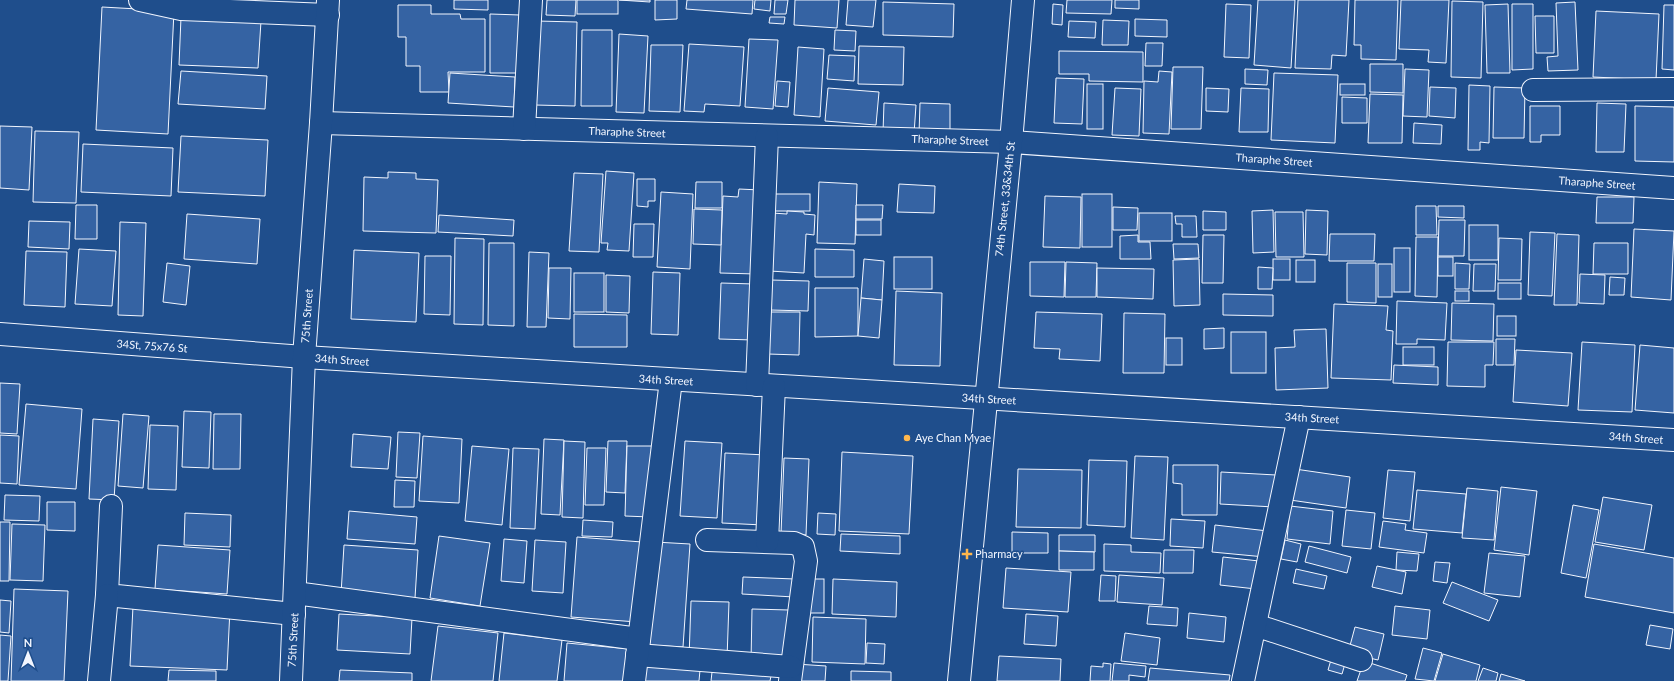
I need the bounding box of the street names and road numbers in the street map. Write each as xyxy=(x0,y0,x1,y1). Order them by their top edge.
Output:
street label: Tharaphe Street xyxy=(588,124,666,139)
street label: Tharaphe Street xyxy=(911,132,989,147)
street label: 74th Street, 33&34th St xyxy=(992,141,1017,257)
street label: Tharaphe Street xyxy=(1235,150,1313,169)
street label: Tharaphe Street xyxy=(1558,173,1636,192)
street label: 75th Street xyxy=(298,288,315,344)
street label: 34St, 75x76 St xyxy=(116,337,188,354)
street label: 34th Street xyxy=(314,351,370,368)
street label: 34th Street xyxy=(638,372,694,387)
street label: 34th Street xyxy=(961,391,1017,406)
street label: 34th Street xyxy=(1284,410,1340,425)
street label: 34th Street xyxy=(1608,429,1664,446)
street label: 75th Street xyxy=(285,612,300,668)

